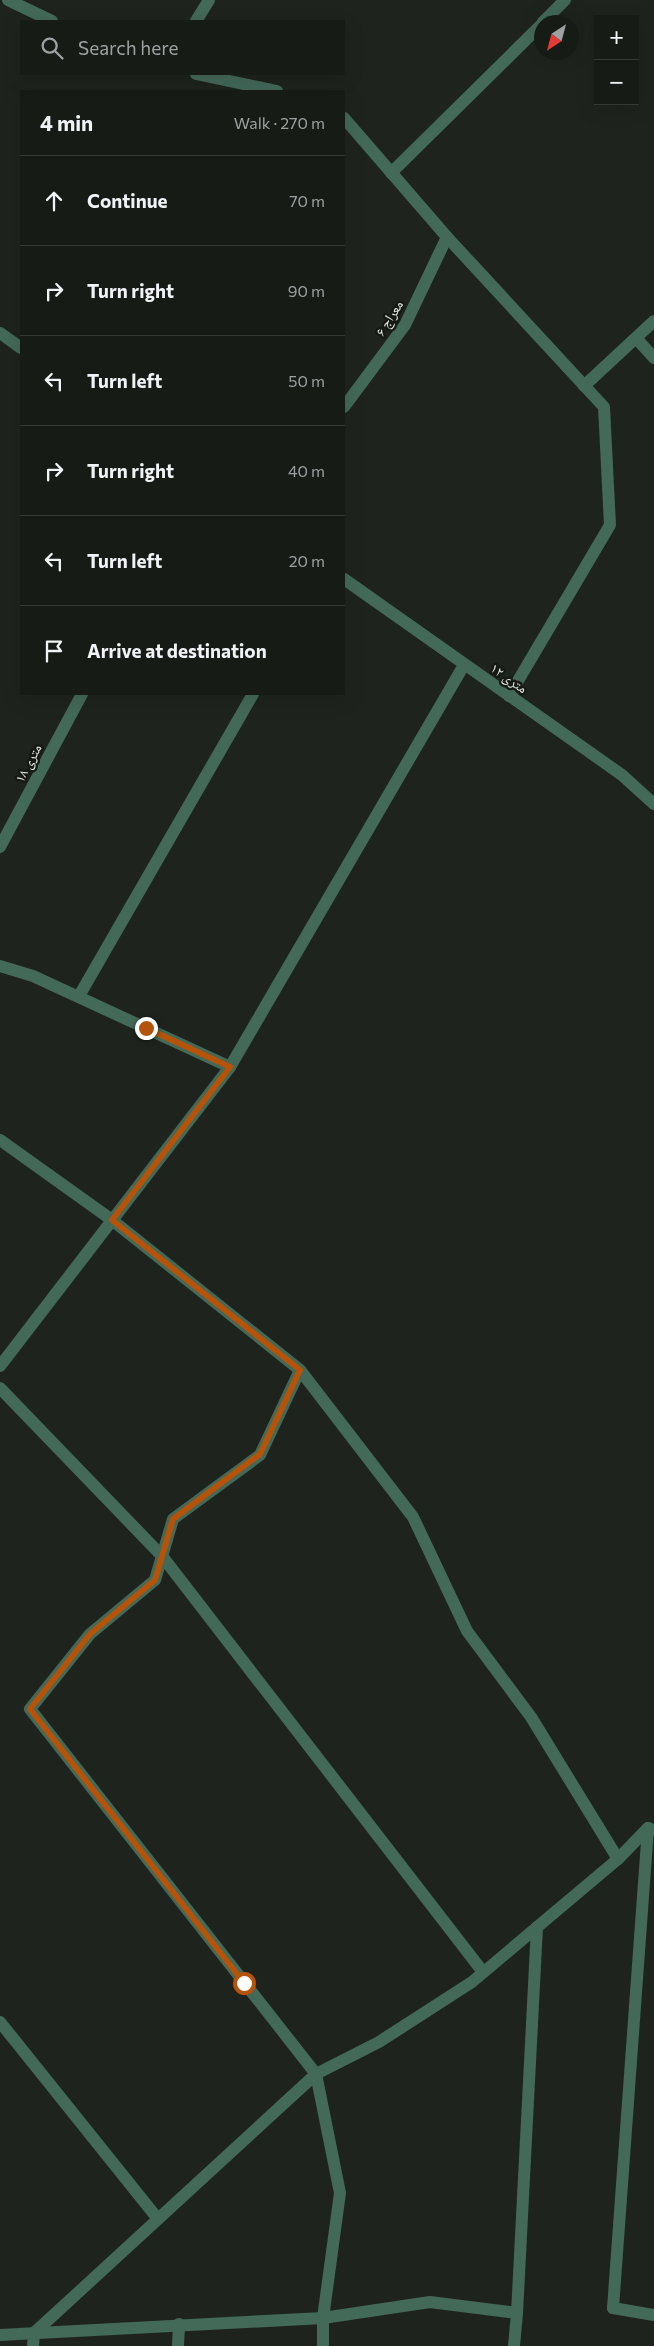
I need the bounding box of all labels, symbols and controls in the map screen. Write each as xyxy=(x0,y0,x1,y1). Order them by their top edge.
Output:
north arrow xyxy=(534,15,579,60)
map controls xyxy=(594,15,639,105)
button: + xyxy=(594,15,639,60)
search box xyxy=(20,20,345,75)
icon: search xyxy=(38,34,66,62)
text: Search here xyxy=(78,36,178,59)
button: − xyxy=(594,60,639,105)
text: 4 min xyxy=(40,110,93,135)
text: Walk · 270 m xyxy=(234,113,325,132)
icon: ahead xyxy=(40,187,68,215)
text: Continue xyxy=(87,189,167,212)
text: 70 m xyxy=(289,191,325,210)
icon: right xyxy=(40,277,68,305)
text: Turn right xyxy=(87,279,174,302)
text: 90 m xyxy=(288,281,325,300)
street label: معراج ۶ xyxy=(371,297,408,340)
icon: left xyxy=(40,367,68,395)
text: Turn left xyxy=(87,369,162,392)
text: 50 m xyxy=(288,371,325,390)
icon: right xyxy=(40,457,68,485)
text: Turn right xyxy=(87,459,174,482)
text: 40 m xyxy=(288,461,325,480)
icon: left xyxy=(40,547,68,575)
text: Turn left xyxy=(87,549,162,572)
text: 20 m xyxy=(289,551,325,570)
icon: arrive xyxy=(40,637,68,665)
text: Arrive at destination xyxy=(87,639,267,662)
street label: ۱۲ متری xyxy=(487,659,531,697)
street label: ۱۸ متری xyxy=(10,741,46,785)
route end xyxy=(135,1017,158,1040)
route start xyxy=(233,1972,256,1995)

